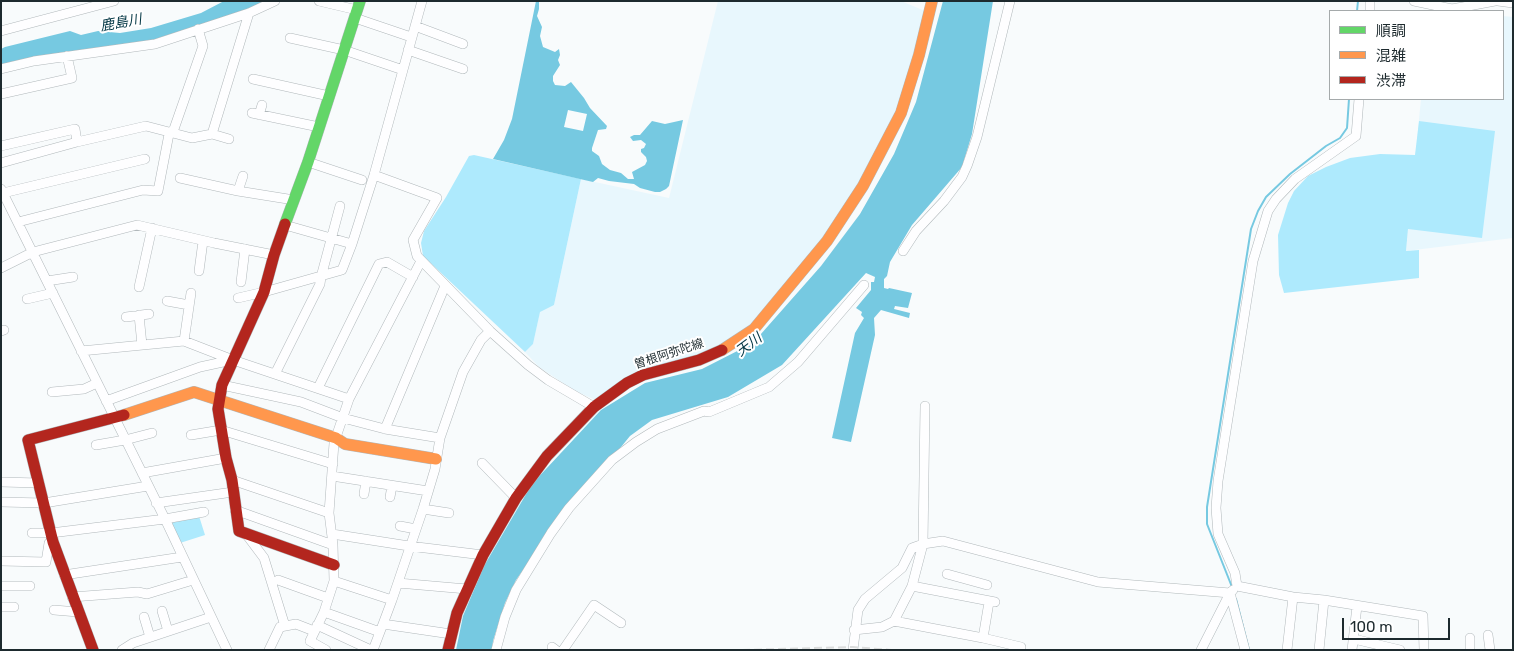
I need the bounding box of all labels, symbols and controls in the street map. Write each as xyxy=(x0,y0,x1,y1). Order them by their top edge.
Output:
legend xyxy=(1329,10,1504,100)
water label: 鹿島川 xyxy=(99,11,143,35)
text: 順調 xyxy=(1376,22,1406,40)
text: 混雑 xyxy=(1376,47,1406,65)
text: 渋滞 xyxy=(1376,72,1406,90)
water label: 天川 xyxy=(733,330,765,360)
street label: 曽根阿弥陀線 xyxy=(633,336,705,372)
scale bar xyxy=(1344,608,1452,640)
text: 100 m xyxy=(1350,618,1392,636)

